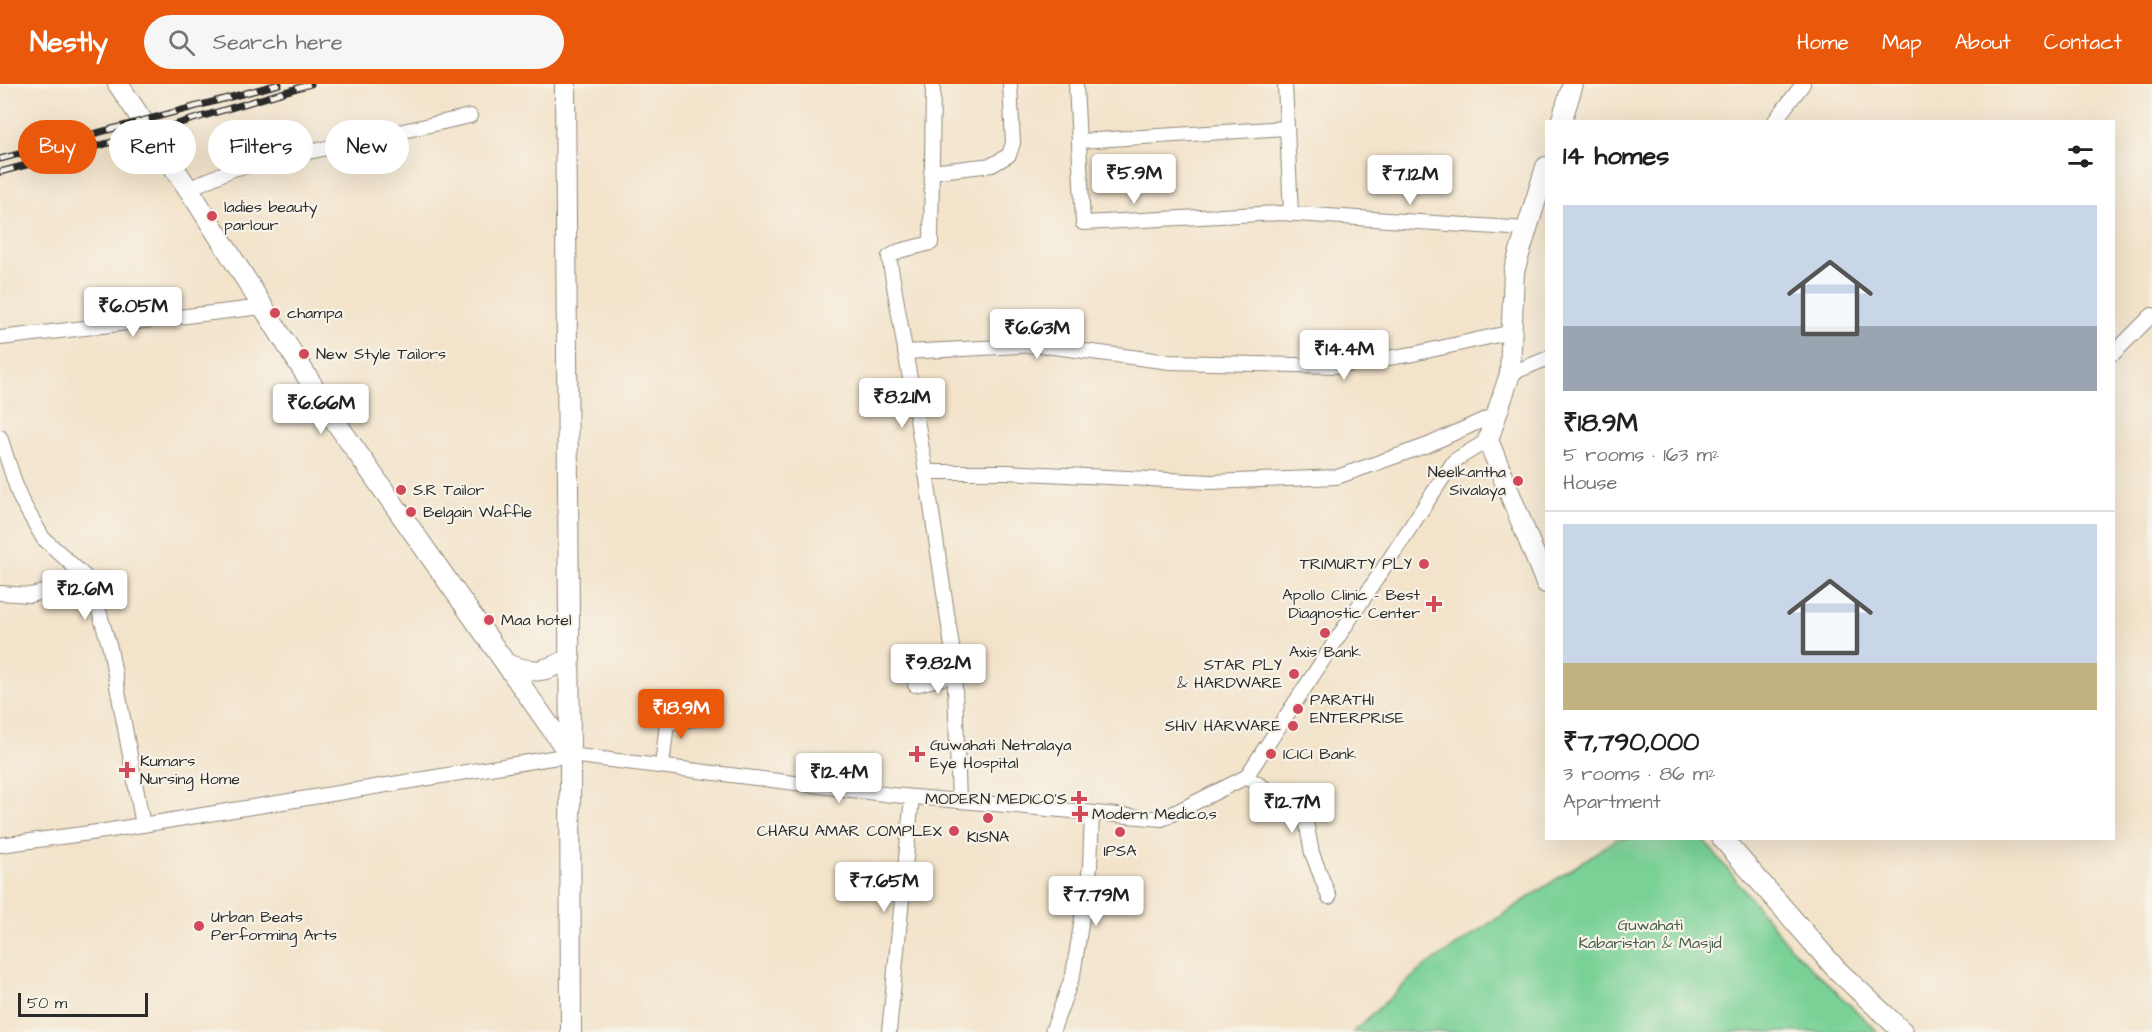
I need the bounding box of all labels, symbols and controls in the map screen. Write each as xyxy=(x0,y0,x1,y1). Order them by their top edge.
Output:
search box xyxy=(144,15,564,69)
text: Nestly xyxy=(30,23,108,62)
icon: search xyxy=(165,26,198,59)
text: Search here xyxy=(213,27,343,58)
text: Home xyxy=(1797,28,1849,57)
text: Map xyxy=(1882,28,1922,57)
text: About xyxy=(1955,28,2011,57)
text: Contact xyxy=(2044,28,2122,57)
chip: Buy xyxy=(18,120,97,174)
chip: Rent xyxy=(109,120,196,174)
chip: Filters xyxy=(208,120,313,174)
chip: New xyxy=(325,120,409,174)
text: 14 homes xyxy=(1563,138,1669,174)
icon: filters xyxy=(2064,140,2097,173)
pin: ₹5.9M xyxy=(1092,154,1176,205)
pin: ₹7.12M xyxy=(1361,155,1459,206)
text: ₹5.9M xyxy=(1106,159,1162,187)
text: ₹7.12M xyxy=(1381,160,1439,188)
place label: ladies beauty parlour xyxy=(224,196,318,236)
marker: ladies beauty parlour xyxy=(205,209,219,223)
icon: home xyxy=(1776,244,1884,352)
pin: ₹6.05M xyxy=(84,287,182,338)
text: ₹6.05M xyxy=(98,292,168,320)
place label: champa xyxy=(287,302,343,324)
marker: champa xyxy=(268,306,282,320)
pin: ₹6.63M xyxy=(988,309,1086,360)
text: ₹6.63M xyxy=(1004,314,1070,342)
pin: ₹14.4M xyxy=(1295,330,1393,381)
text: ₹14.4M xyxy=(1314,335,1374,363)
place label: New Style Tailors xyxy=(316,343,446,366)
marker: New Style Tailors xyxy=(297,347,311,361)
pin: ₹8.21M xyxy=(853,378,951,429)
text: ₹8.21M xyxy=(873,383,931,411)
pin: ₹6.66M xyxy=(272,384,370,435)
text: ₹6.66M xyxy=(287,389,355,417)
text: ₹18.9M xyxy=(1563,405,1638,441)
text: 5 rooms · 163 m² xyxy=(1563,441,1719,469)
place label: Neelkantha Sivalaya xyxy=(1428,461,1506,502)
text: House xyxy=(1563,469,1617,497)
marker: Neelkantha Sivalaya xyxy=(1511,474,1525,488)
place label: S.R Tailor xyxy=(413,479,484,501)
marker: S.R Tailor xyxy=(394,483,408,497)
place label: Belgain Waffle xyxy=(423,501,532,524)
marker: Belgain Waffle xyxy=(404,505,418,519)
place label: TRIMURTY PLY xyxy=(1300,553,1412,575)
marker: TRIMURTY PLY xyxy=(1417,557,1431,571)
icon: home xyxy=(1776,563,1884,671)
pin: ₹12.6M xyxy=(36,570,134,621)
text: ₹12.6M xyxy=(56,575,114,603)
place label: Apollo Clinic - Best Diagnostic Center xyxy=(1282,584,1421,625)
marker: Apollo Clinic - Best Diagnostic Center xyxy=(1425,595,1443,613)
place label: Maa hotel xyxy=(501,609,571,631)
marker: Maa hotel xyxy=(482,613,496,627)
marker: Axis Bank xyxy=(1318,626,1332,640)
place label: Axis Bank xyxy=(1289,641,1361,663)
pin: ₹9.82M xyxy=(889,644,987,695)
text: ₹9.82M xyxy=(905,649,971,677)
place label: STAR PLY & HARDWARE xyxy=(1177,654,1283,694)
marker: STAR PLY & HARDWARE xyxy=(1287,667,1301,681)
pin: ₹18.9M xyxy=(632,689,730,740)
place label: PARATHI ENTERPRISE xyxy=(1310,689,1405,729)
text: ₹18.9M xyxy=(652,694,710,722)
marker: PARATHI ENTERPRISE xyxy=(1291,702,1305,716)
place label: SHIV HARWARE xyxy=(1165,715,1282,737)
marker: SHIV HARWARE xyxy=(1286,719,1300,733)
text: ₹7,790,000 xyxy=(1563,724,1700,760)
place label: Guwahati Netralaya Eye Hospital xyxy=(930,734,1071,775)
place label: ICICI Bank xyxy=(1283,743,1357,765)
marker: Guwahati Netralaya Eye Hospital xyxy=(908,745,926,763)
marker: ICICI Bank xyxy=(1264,747,1278,761)
place label: Kumars Nursing Home xyxy=(140,750,240,791)
pin: ₹12.4M xyxy=(790,753,888,804)
text: ₹12.4M xyxy=(810,758,868,786)
text: 3 rooms · 86 m² xyxy=(1563,760,1716,788)
marker: Kumars Nursing Home xyxy=(118,761,136,779)
pin: ₹12.7M xyxy=(1243,783,1341,834)
place label: MODERN MEDICO'S xyxy=(925,788,1067,810)
text: ₹12.7M xyxy=(1263,788,1321,816)
text: Apartment xyxy=(1563,788,1661,816)
marker: MODERN MEDICO'S xyxy=(1072,792,1086,806)
place label: Modern Medico,s xyxy=(1092,803,1217,825)
marker: Modern Medico,s xyxy=(1073,807,1087,821)
marker: KISNA xyxy=(981,811,995,825)
place label: CHARU AMAR COMPLEX xyxy=(757,820,942,842)
marker: CHARU AMAR COMPLEX xyxy=(947,824,961,838)
marker: IPSA xyxy=(1113,825,1127,839)
place label: KISNA xyxy=(967,826,1009,848)
place label: IPSA xyxy=(1103,840,1137,862)
pin: ₹7.65M xyxy=(835,862,933,913)
text: ₹7.65M xyxy=(849,867,919,895)
pin: ₹7.79M xyxy=(1047,876,1145,927)
text: ₹7.79M xyxy=(1063,881,1129,909)
place label: Urban Beats Performing Arts xyxy=(211,906,337,947)
park label: Guwahati Kabaristan & Masjid xyxy=(1578,914,1722,954)
marker: Urban Beats Performing Arts xyxy=(192,919,206,933)
scale bar xyxy=(18,990,148,1018)
text: 50 m xyxy=(27,992,67,1014)

